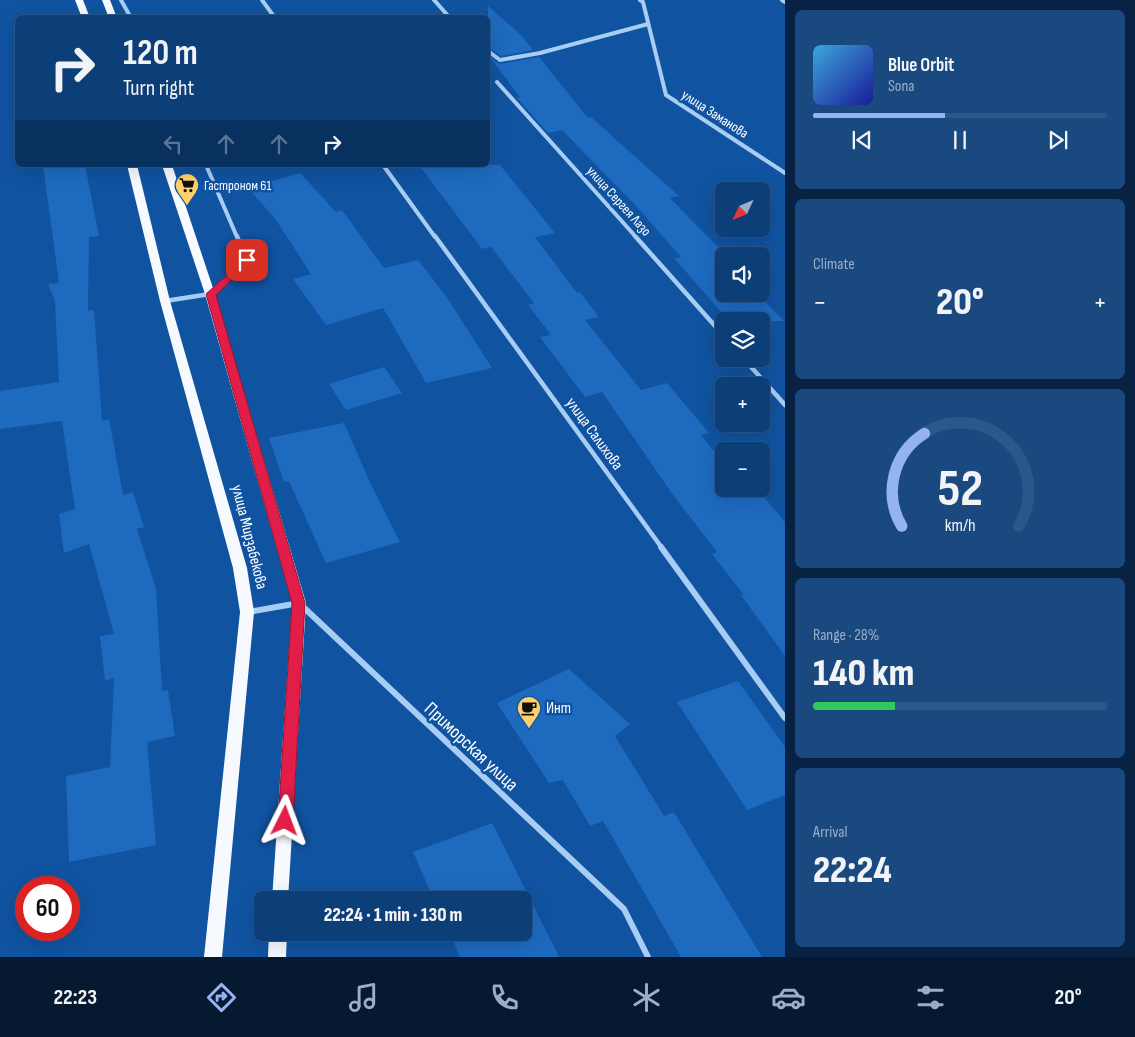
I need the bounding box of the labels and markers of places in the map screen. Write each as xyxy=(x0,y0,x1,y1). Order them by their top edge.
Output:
supermarket icon: Гастроном 61 xyxy=(174,172,200,206)
place label: Гастроном 61 xyxy=(204,177,271,194)
pin xyxy=(226,239,268,281)
cafe icon: Инт xyxy=(516,695,542,729)
place label: Инт xyxy=(546,699,571,718)

